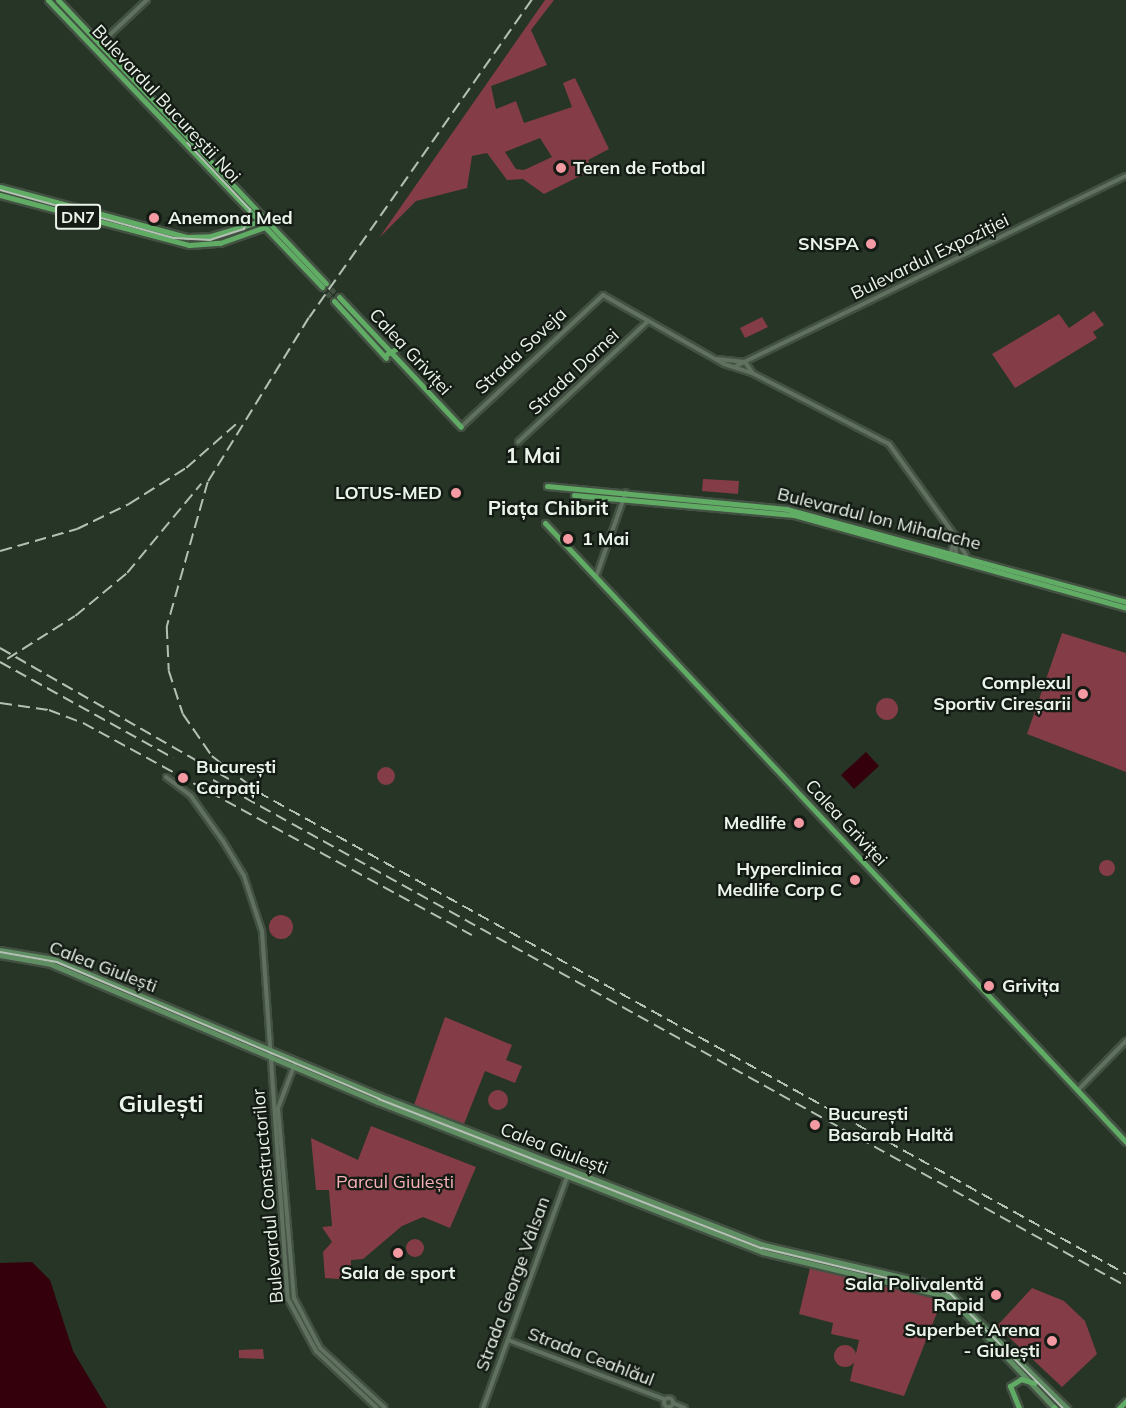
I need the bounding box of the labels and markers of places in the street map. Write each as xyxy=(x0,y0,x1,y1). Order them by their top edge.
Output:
place label: Teren de Fotbal xyxy=(573,157,706,179)
marker: Teren de Fotbal xyxy=(554,161,568,175)
place label: Anemona Med xyxy=(168,207,293,229)
marker: Anemona Med xyxy=(145,209,163,227)
place label: SNSPA xyxy=(798,233,859,255)
marker: SNSPA xyxy=(864,237,878,251)
place label: LOTUS-MED xyxy=(335,482,442,504)
marker: LOTUS-MED xyxy=(447,484,465,502)
place label: 1 Mai xyxy=(582,528,629,550)
marker: 1 Mai xyxy=(559,530,577,548)
place label: Complexul Sportiv Cireșarii xyxy=(933,673,1071,716)
marker: Complexul Sportiv Cireșarii xyxy=(1076,687,1090,701)
place label: București Carpați xyxy=(196,757,276,800)
marker: București Carpați xyxy=(174,769,192,787)
place label: Medlife xyxy=(724,812,786,834)
marker: Medlife xyxy=(790,814,808,832)
place label: Hyperclinica Medlife Corp C xyxy=(717,859,842,902)
marker: Hyperclinica Medlife Corp C xyxy=(846,871,864,889)
place label: Grivița xyxy=(1002,975,1060,997)
marker: Grivița xyxy=(980,977,998,995)
place label: București Basarab Haltă xyxy=(828,1104,954,1146)
marker: București Basarab Haltă xyxy=(806,1116,824,1134)
marker: Sala de sport xyxy=(391,1246,405,1260)
place label: Sala de sport xyxy=(341,1262,455,1284)
place label: Sala Polivalentă Rapid xyxy=(845,1274,984,1316)
marker: Sala Polivalentă Rapid xyxy=(989,1288,1003,1302)
place label: Superbet Arena - Giulești xyxy=(905,1320,1040,1362)
marker: Superbet Arena - Giulești xyxy=(1045,1334,1059,1348)

